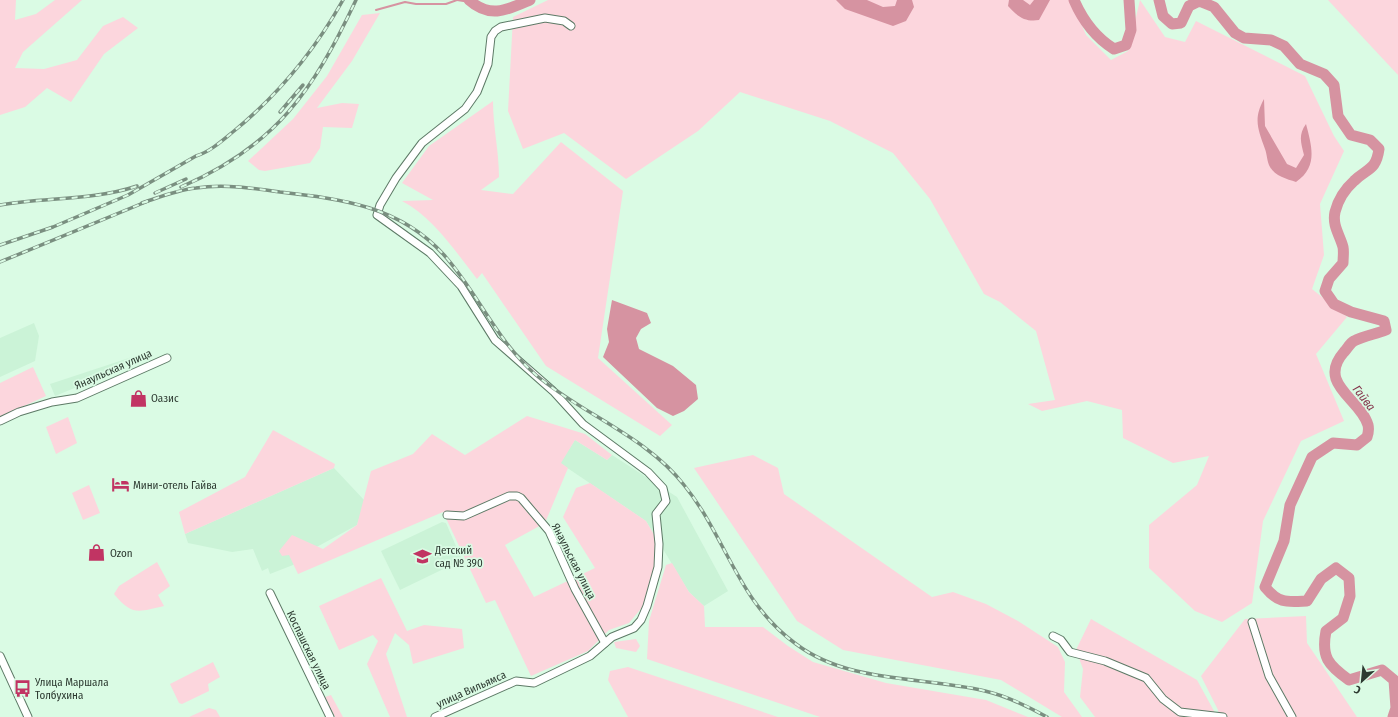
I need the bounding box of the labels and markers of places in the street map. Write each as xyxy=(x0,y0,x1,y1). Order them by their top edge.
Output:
shop icon: Оазис xyxy=(128,388,148,408)
place label: Оазис xyxy=(151,392,179,405)
hotel icon: Мини-отель Гайва xyxy=(110,475,130,495)
place label: Мини-отель Гайва xyxy=(133,479,217,492)
shop icon: Ozon xyxy=(87,543,107,563)
place label: Детский сад № 390 xyxy=(434,544,483,570)
school or university icon: Детский сад № 390 xyxy=(412,546,432,566)
place label: Ozon xyxy=(110,547,133,560)
place label: Улица Маршала Толбухина xyxy=(34,676,109,702)
bus stop icon: Улица Маршала Толбухина xyxy=(12,678,32,698)

